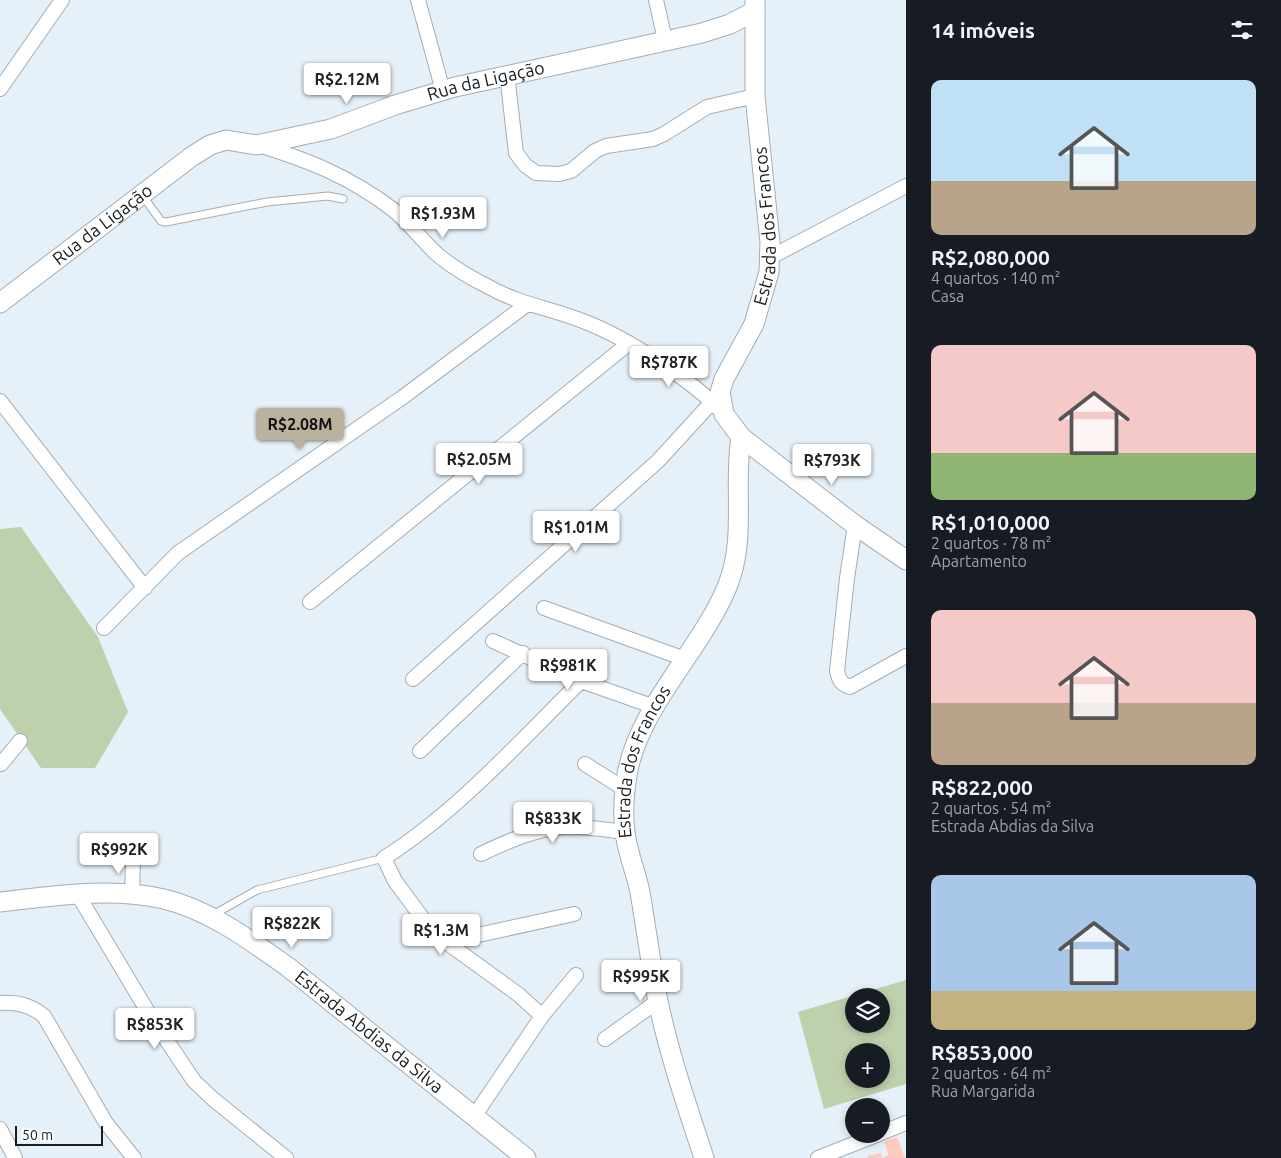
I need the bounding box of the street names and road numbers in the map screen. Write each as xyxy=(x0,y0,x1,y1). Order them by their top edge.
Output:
street label: Rua da Ligação xyxy=(424,57,546,104)
street label: Estrada dos Francos xyxy=(749,146,779,308)
street label: Rua da Ligação xyxy=(48,179,156,268)
street label: Estrada dos Francos xyxy=(613,681,674,839)
street label: Estrada Abdias da Silva xyxy=(292,966,448,1097)

